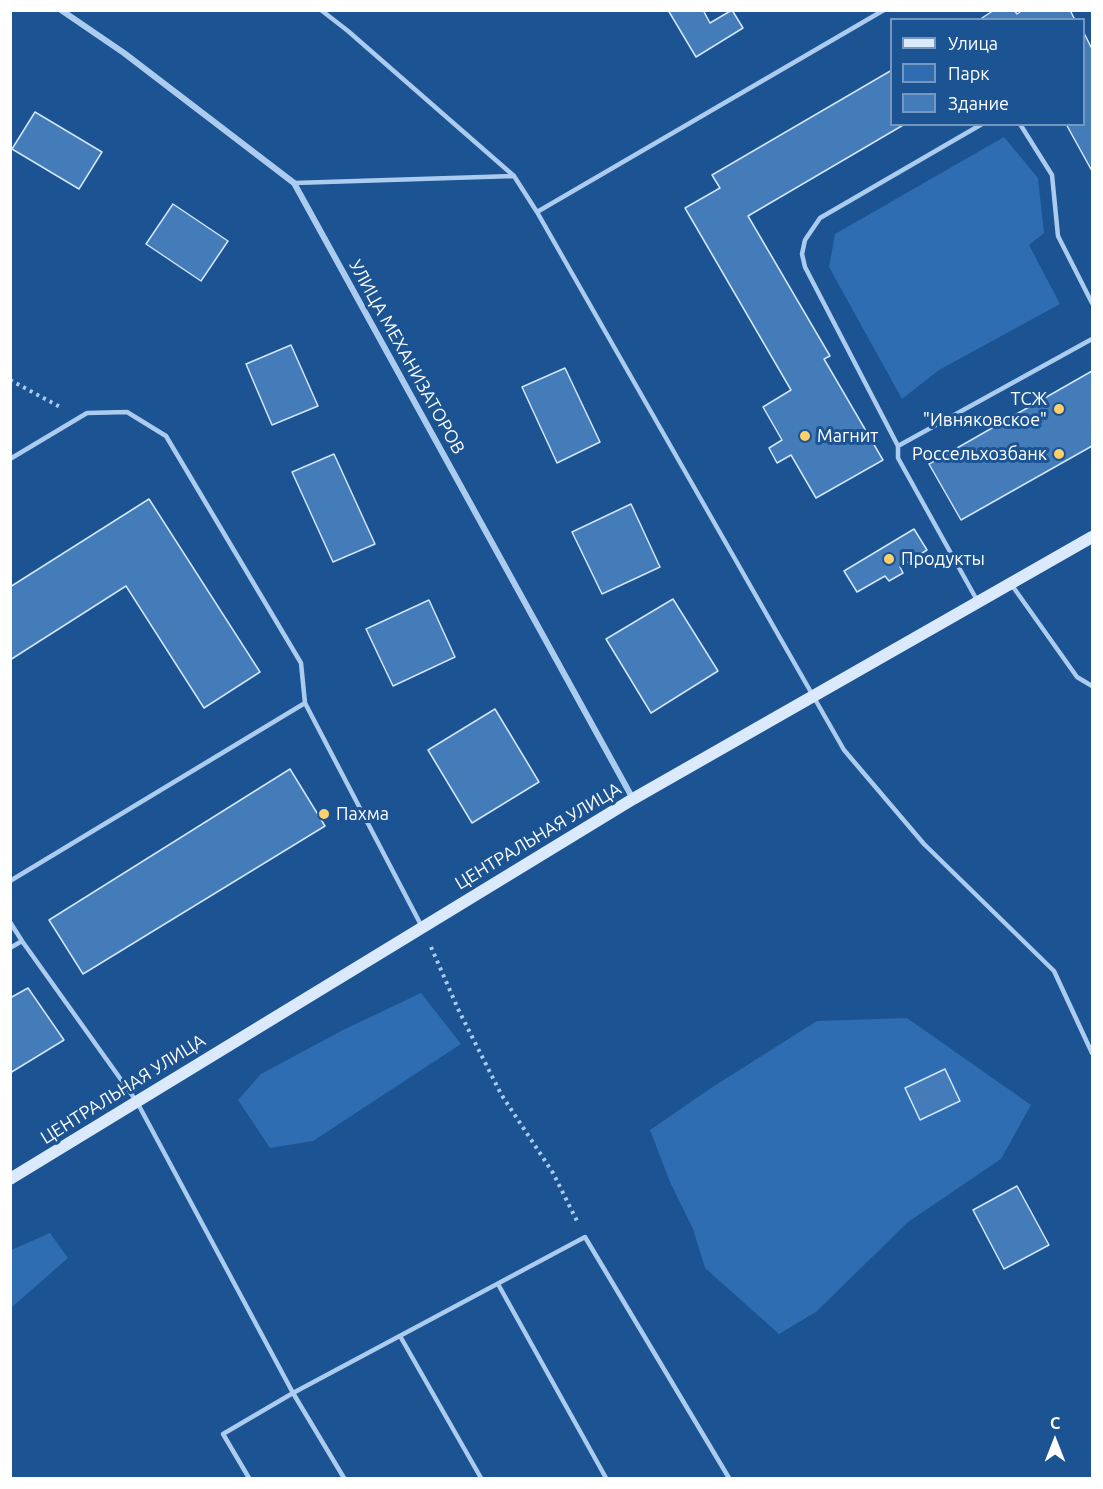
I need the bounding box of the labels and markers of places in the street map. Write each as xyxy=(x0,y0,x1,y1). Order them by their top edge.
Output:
place label: ТСЖ "Ивняковское" xyxy=(923,388,1047,430)
marker: ТСЖ "Ивняковское" xyxy=(1052,402,1066,416)
place label: Магнит xyxy=(817,425,878,447)
marker: Магнит xyxy=(798,429,812,443)
place label: Россельхозбанк xyxy=(912,443,1047,465)
marker: Россельхозбанк xyxy=(1052,447,1066,461)
place label: Продукты xyxy=(901,548,985,570)
marker: Продукты xyxy=(882,552,896,566)
place label: Пахма xyxy=(336,803,389,825)
marker: Пахма xyxy=(317,807,331,821)

